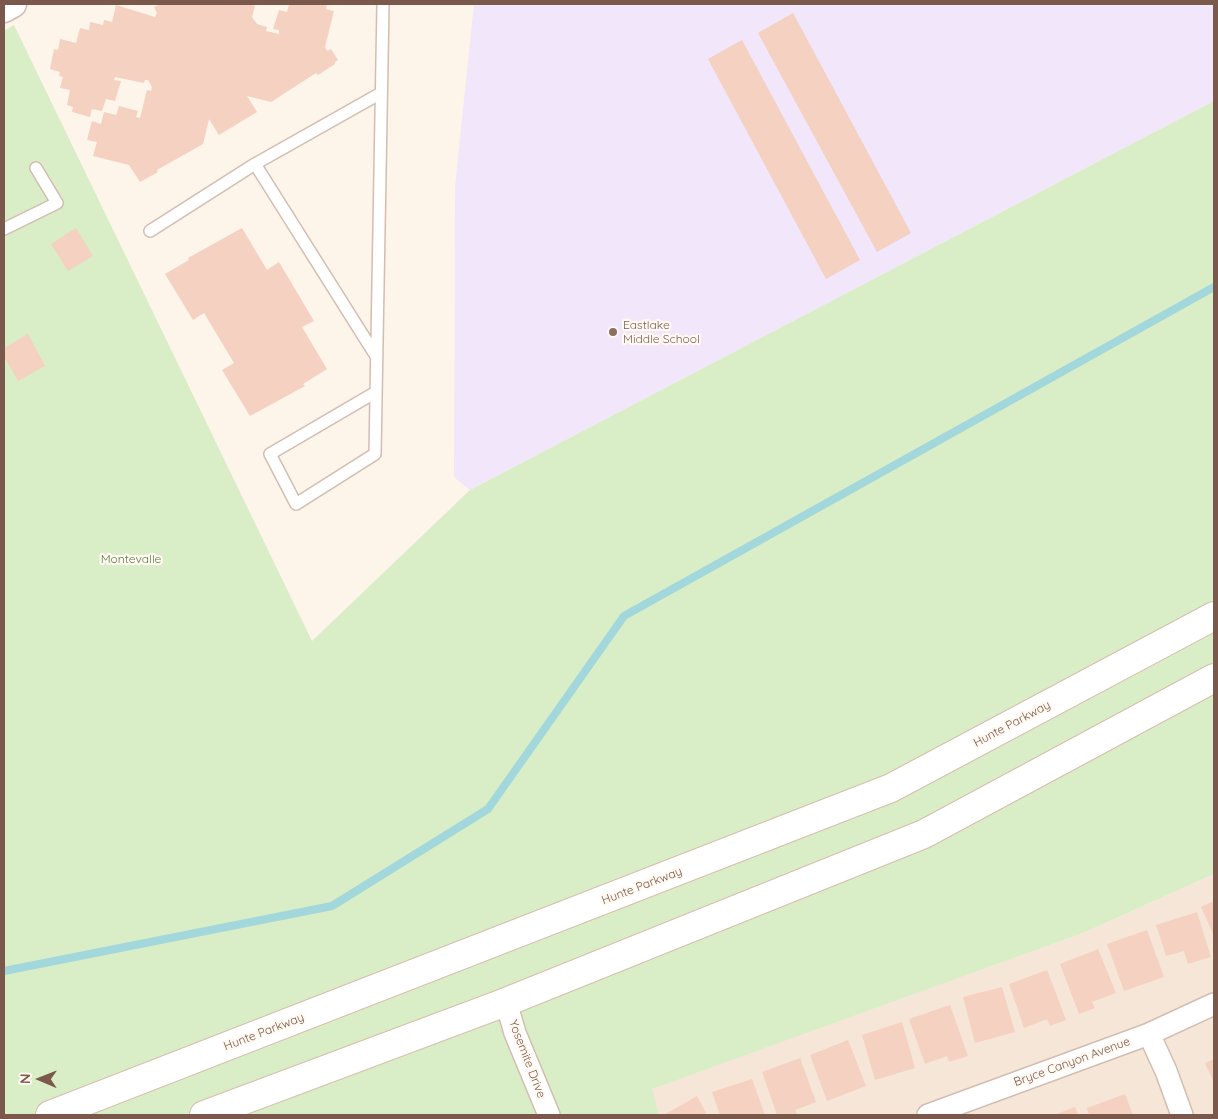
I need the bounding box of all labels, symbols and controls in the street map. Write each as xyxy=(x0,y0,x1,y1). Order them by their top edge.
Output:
place label: Eastlake Middle School xyxy=(623,318,700,346)
marker: Eastlake Middle School xyxy=(607,326,619,338)
park label: Montevalle xyxy=(101,552,161,566)
street label: Hunte Parkway xyxy=(971,698,1053,750)
street label: Hunte Parkway xyxy=(600,864,684,908)
street label: Hunte Parkway xyxy=(222,1010,306,1054)
street label: Yosemite Drive xyxy=(506,1018,548,1100)
street label: Bryce Canyon Avenue xyxy=(1012,1034,1132,1090)
north arrow xyxy=(15,1054,65,1104)
text: N xyxy=(16,1073,34,1084)

